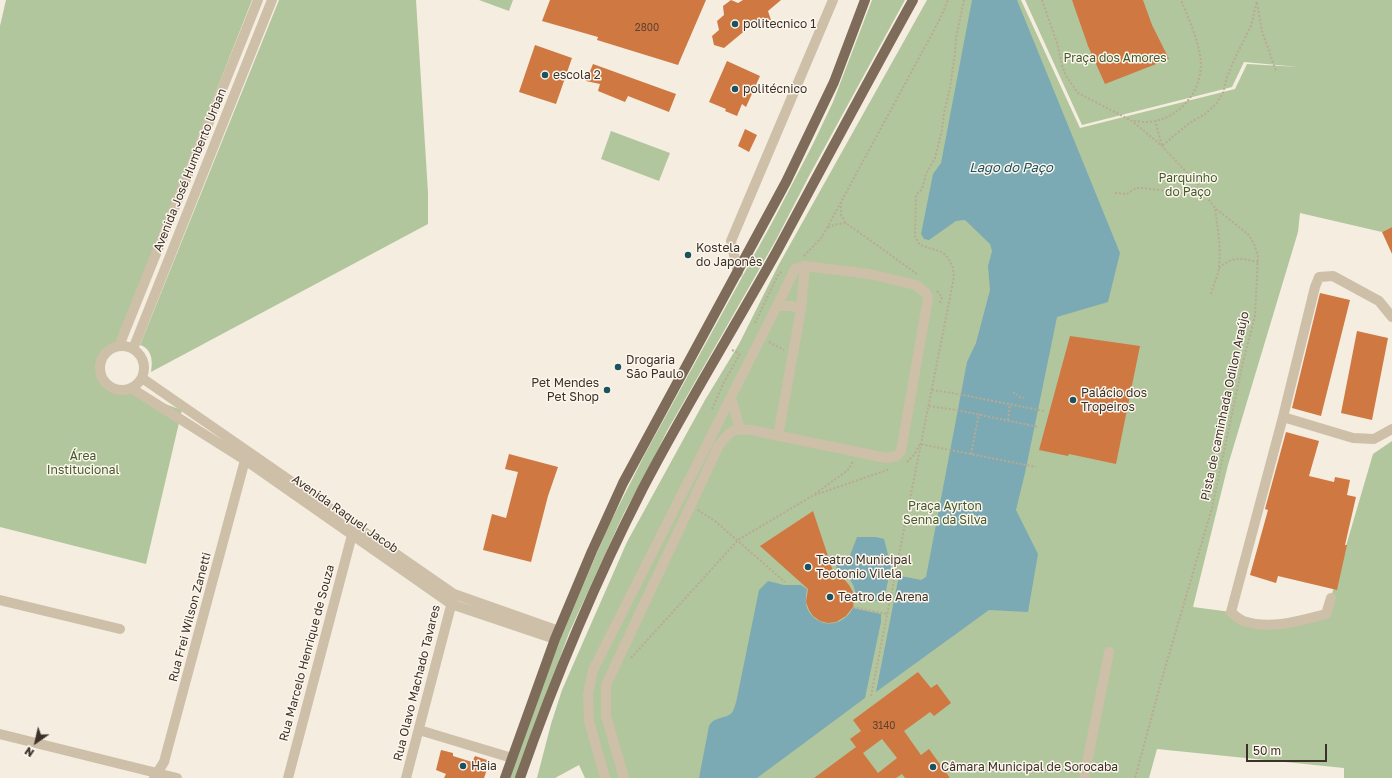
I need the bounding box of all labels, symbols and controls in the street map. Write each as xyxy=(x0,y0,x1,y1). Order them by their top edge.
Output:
place label: politecnico 1 xyxy=(743,17,816,31)
marker: politecnico 1 xyxy=(730,19,740,29)
house number: 2800 xyxy=(635,22,659,34)
park label: Praça dos Amores xyxy=(1063,51,1167,65)
place label: escola 2 xyxy=(553,68,601,82)
marker: escola 2 xyxy=(540,70,550,80)
place label: politécnico xyxy=(743,82,807,96)
marker: politécnico xyxy=(730,84,740,94)
street label: Avenida José Humberto Urban xyxy=(151,86,229,254)
water label: Lago do Paço xyxy=(969,160,1053,176)
park label: Parquinho do Paço xyxy=(1159,171,1217,199)
place label: Kostela do Japonês xyxy=(696,241,762,269)
marker: Kostela do Japonês xyxy=(683,250,693,260)
street label: Pista de caminhada Odilon Araújo xyxy=(1198,310,1252,502)
place label: Drogaria São Paulo xyxy=(626,353,683,381)
marker: Drogaria São Paulo xyxy=(613,362,623,372)
place label: Pet Mendes Pet Shop xyxy=(531,376,599,404)
marker: Pet Mendes Pet Shop xyxy=(602,385,612,395)
place label: Palácio dos Tropeiros xyxy=(1081,386,1147,414)
marker: Palácio dos Tropeiros xyxy=(1068,395,1078,405)
park label: Área Institucional xyxy=(47,449,119,477)
street label: Avenida Raquel Jacob xyxy=(289,472,401,556)
park label: Praça Ayrton Senna da Silva xyxy=(903,499,987,527)
street label: Rua Frei Wilson Zanetti xyxy=(166,551,214,683)
place label: Teatro Municipal Teotonio Vilela xyxy=(816,553,911,581)
marker: Teatro Municipal Teotonio Vilela xyxy=(803,562,813,572)
street label: Rua Marcelo Henrique de Souza xyxy=(276,563,338,743)
place label: Teatro de Arena xyxy=(838,590,929,604)
marker: Teatro de Arena xyxy=(825,592,835,602)
street label: Rua Olavo Machado Tavares xyxy=(391,604,443,762)
house number: 3140 xyxy=(873,720,895,732)
north arrow xyxy=(16,722,56,762)
scale bar xyxy=(1248,736,1329,762)
text: 50 m xyxy=(1253,743,1281,758)
text: N xyxy=(22,745,36,760)
place label: Haia xyxy=(471,759,497,773)
place label: Câmara Municipal de Sorocaba xyxy=(941,760,1118,774)
marker: Haia xyxy=(458,761,468,771)
marker: Câmara Municipal de Sorocaba xyxy=(928,762,938,772)

